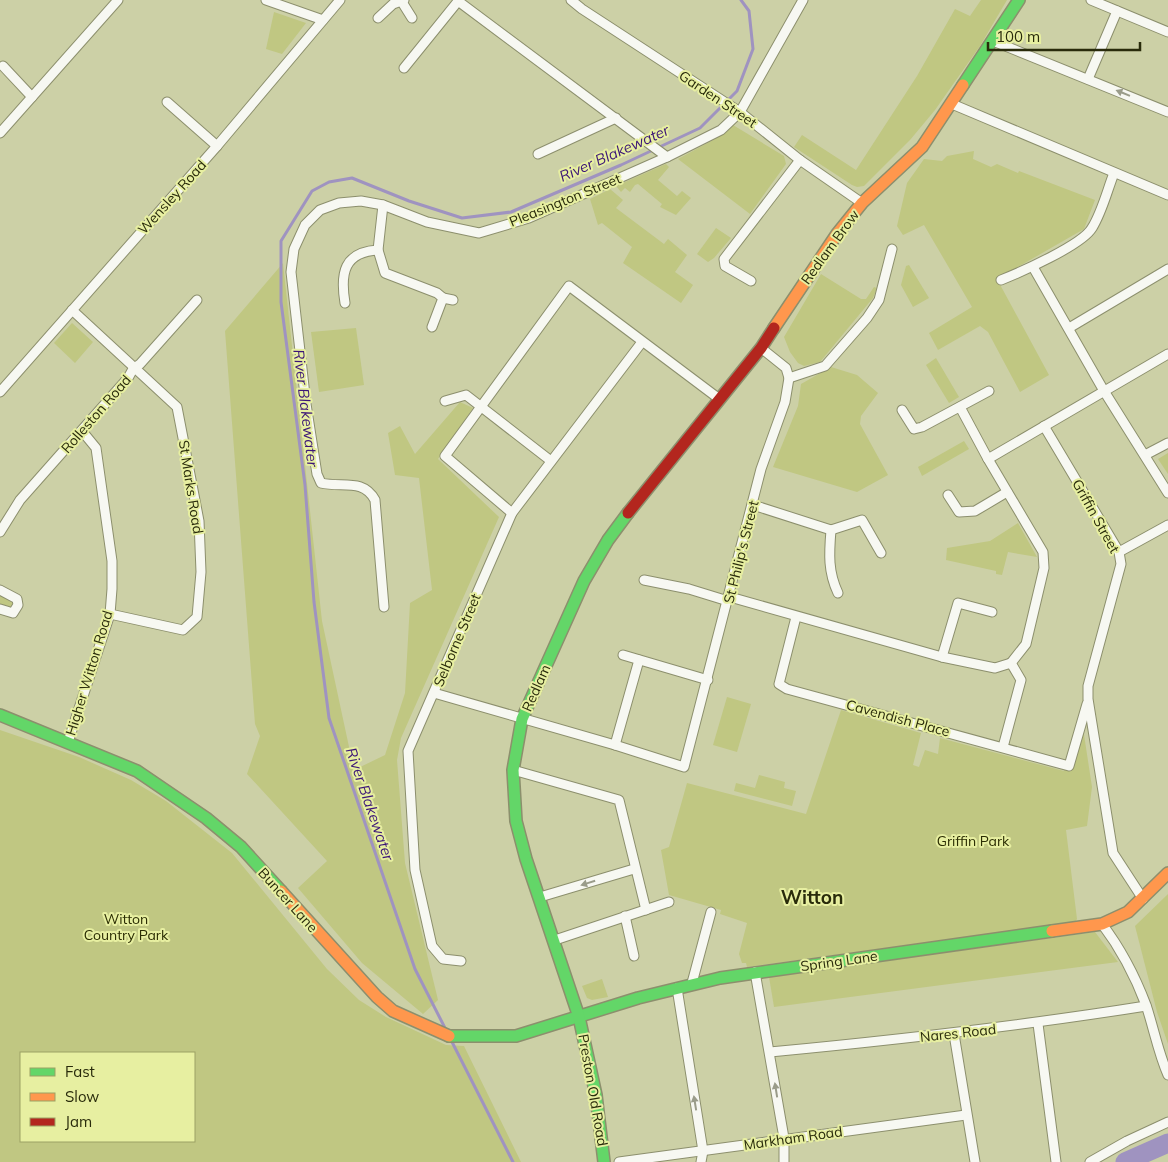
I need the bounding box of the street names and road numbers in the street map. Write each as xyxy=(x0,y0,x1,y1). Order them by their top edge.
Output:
street label: Garden Street xyxy=(676,66,761,132)
street label: Wensley Road xyxy=(134,156,210,238)
street label: Pleasington Street xyxy=(507,169,624,231)
street label: Redlam Brow xyxy=(797,206,863,288)
street label: Rolleston Road xyxy=(57,371,135,457)
street label: St Marks Road xyxy=(175,439,207,535)
street label: Griffin Street xyxy=(1068,476,1124,556)
street label: St Philip's Street xyxy=(720,499,763,605)
street label: Selborne Street xyxy=(429,591,485,689)
street label: Higher Witton Road xyxy=(61,608,117,738)
street label: Redlam xyxy=(518,662,554,714)
street label: Cavendish Place xyxy=(844,696,952,740)
street label: Buncer Lane xyxy=(254,864,322,936)
street label: Spring Lane xyxy=(799,947,879,975)
street label: Nares Road xyxy=(919,1020,997,1046)
street label: Preston Old Road xyxy=(574,1032,612,1148)
street label: Markham Road xyxy=(742,1122,844,1154)

